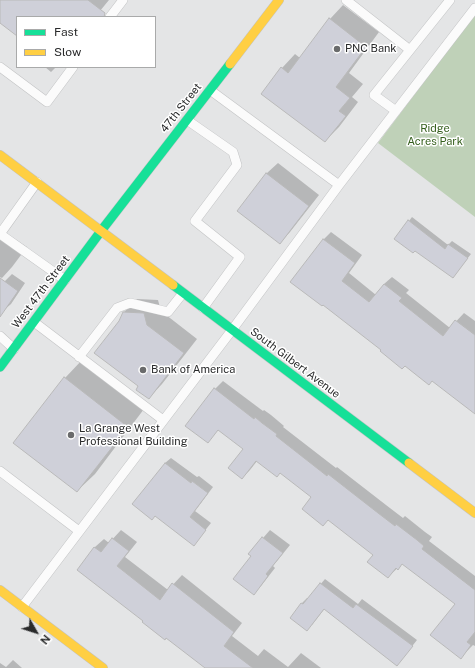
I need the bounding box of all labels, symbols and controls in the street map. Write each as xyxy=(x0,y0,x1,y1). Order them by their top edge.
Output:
legend xyxy=(16,16,156,68)
text: Fast xyxy=(54,25,78,39)
place label: PNC Bank xyxy=(345,42,397,56)
marker: PNC Bank xyxy=(332,44,342,54)
text: Slow xyxy=(54,45,81,59)
street label: 47th Street xyxy=(158,81,204,135)
park label: Ridge Acres Park xyxy=(407,122,463,148)
street label: West 47th Street xyxy=(9,253,73,331)
street label: South Gilbert Avenue xyxy=(247,325,343,401)
place label: Bank of America xyxy=(151,363,235,377)
marker: Bank of America xyxy=(138,365,148,375)
place label: La Grange West Professional Building xyxy=(79,422,187,448)
marker: La Grange West Professional Building xyxy=(66,430,76,440)
north arrow xyxy=(16,612,56,652)
text: N xyxy=(38,632,53,647)

